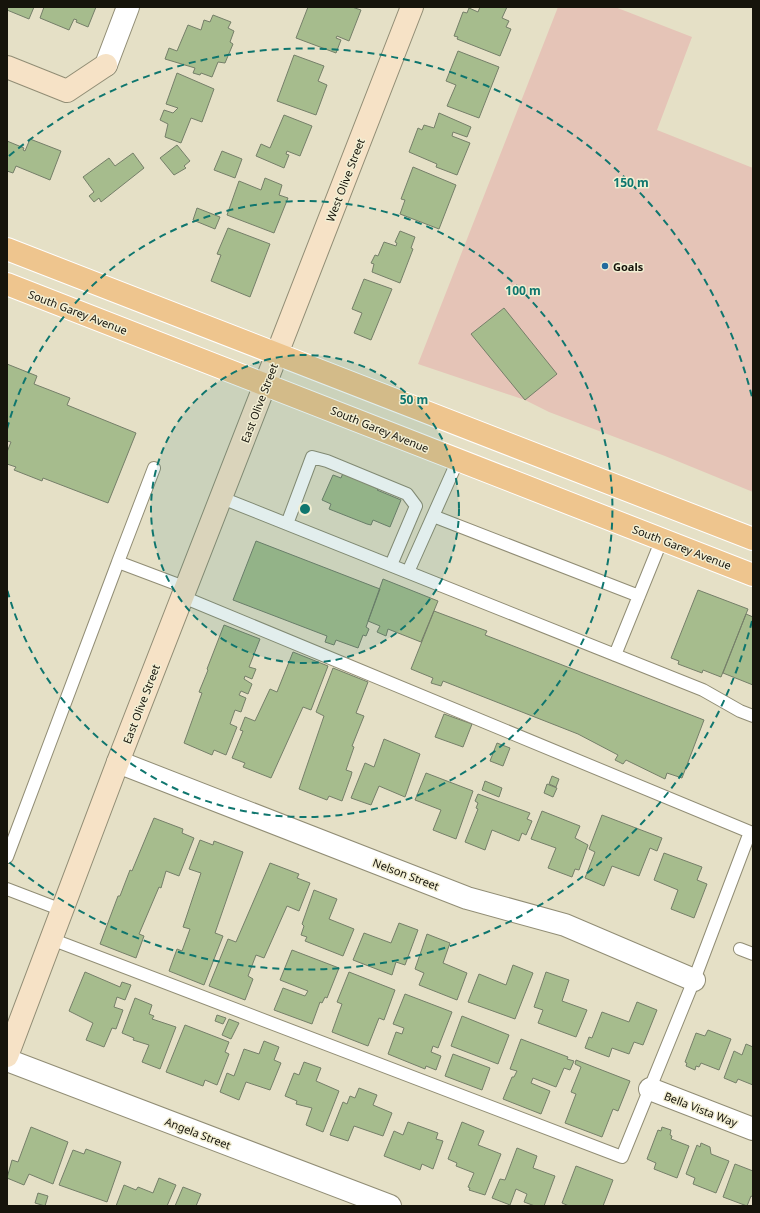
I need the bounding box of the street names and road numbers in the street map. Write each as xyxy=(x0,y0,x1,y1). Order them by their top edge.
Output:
street label: West Olive Street xyxy=(322,136,368,224)
street label: South Garey Avenue xyxy=(26,286,130,338)
street label: East Olive Street xyxy=(237,361,281,445)
street label: South Garey Avenue xyxy=(329,402,431,456)
street label: South Garey Avenue xyxy=(630,521,734,573)
street label: East Olive Street xyxy=(119,662,163,746)
street label: Nelson Street xyxy=(371,855,441,893)
street label: Bella Vista Way xyxy=(662,1088,740,1130)
street label: Angela Street xyxy=(163,1114,233,1152)

